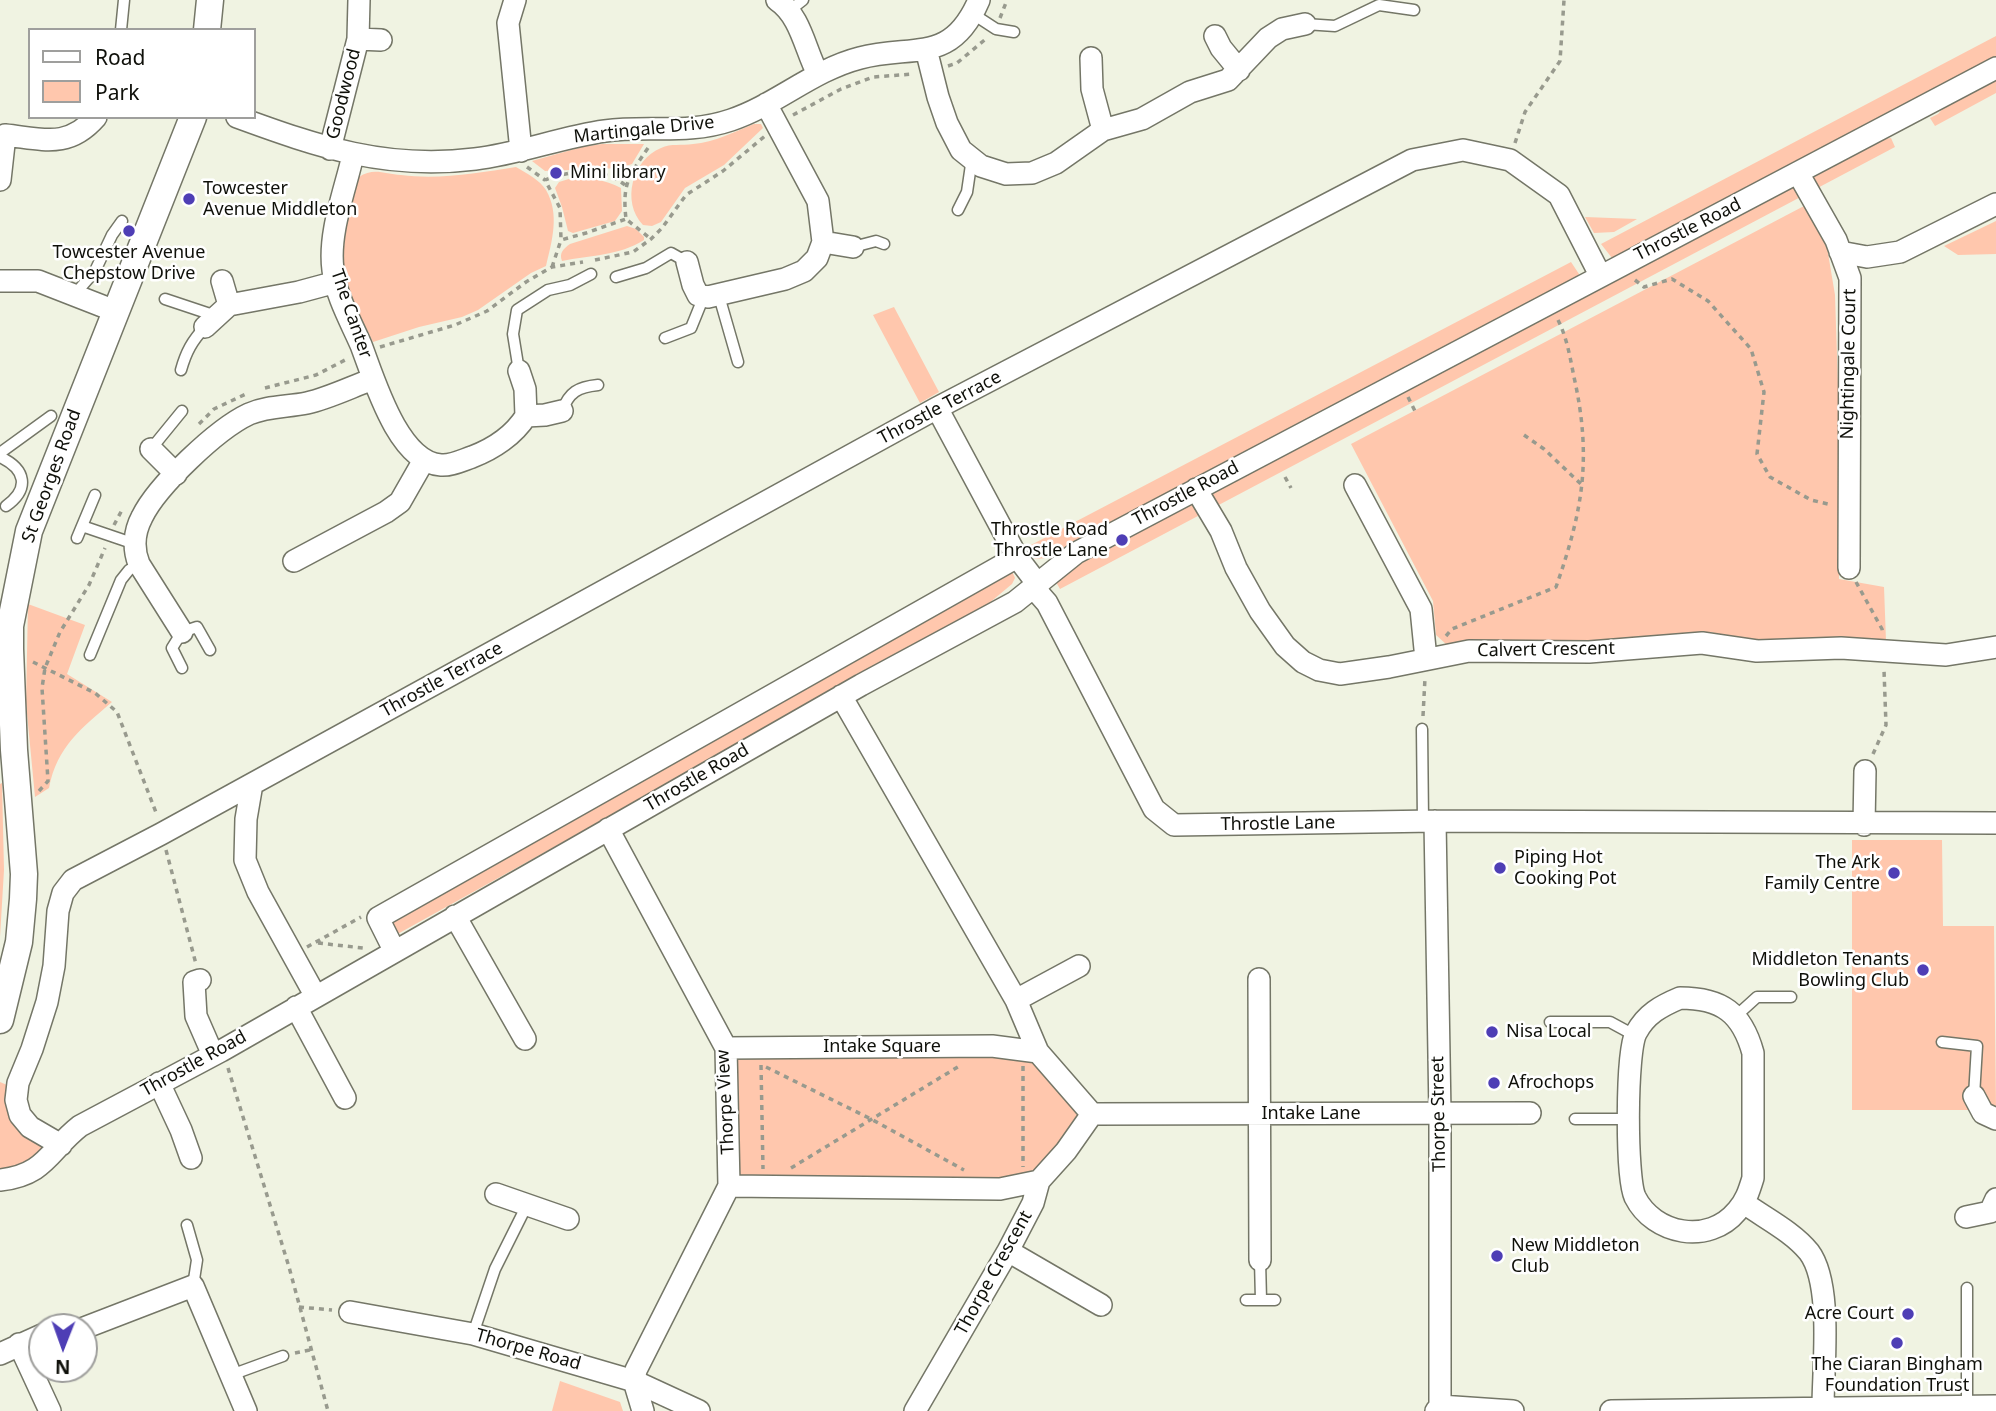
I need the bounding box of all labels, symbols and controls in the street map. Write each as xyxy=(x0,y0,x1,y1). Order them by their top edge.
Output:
legend xyxy=(28,28,256,119)
text: Road xyxy=(95,43,145,71)
street label: Goodwood xyxy=(322,46,366,142)
text: Park xyxy=(95,78,139,106)
street label: Martingale Drive xyxy=(573,112,715,148)
place label: Mini library xyxy=(570,162,666,184)
marker: Mini library xyxy=(548,165,564,181)
place label: Towcester Avenue Middleton xyxy=(203,178,357,220)
marker: Towcester Avenue Middleton xyxy=(181,191,197,207)
street label: Throstle Road xyxy=(1631,194,1745,266)
marker: Towcester Avenue Chepstow Drive xyxy=(121,223,137,239)
place label: Towcester Avenue Chepstow Drive xyxy=(53,242,205,284)
street label: The Canter xyxy=(326,267,376,361)
street label: Nightingale Court xyxy=(1837,288,1861,440)
street label: Throstle Terrace xyxy=(875,367,1005,449)
street label: St Georges Road xyxy=(18,406,86,546)
street label: Throstle Road xyxy=(1129,457,1243,531)
place label: Throstle Road Throstle Lane xyxy=(991,519,1108,562)
marker: Throstle Road Throstle Lane xyxy=(1114,532,1130,548)
street label: Throstle Terrace xyxy=(377,638,507,722)
street label: Calvert Crescent xyxy=(1477,638,1615,662)
street label: Throstle Road xyxy=(641,739,753,817)
street label: Throstle Lane xyxy=(1221,812,1335,836)
place label: Piping Hot Cooking Pot xyxy=(1514,847,1617,890)
place label: The Ark Family Centre xyxy=(1764,852,1880,894)
marker: Piping Hot Cooking Pot xyxy=(1492,860,1508,876)
marker: The Ark Family Centre xyxy=(1886,865,1902,881)
place label: Middleton Tenants Bowling Club xyxy=(1752,949,1909,992)
marker: Middleton Tenants Bowling Club xyxy=(1915,962,1931,978)
place label: Nisa Local xyxy=(1506,1021,1591,1043)
marker: Nisa Local xyxy=(1484,1024,1500,1040)
street label: Throstle Road xyxy=(138,1026,250,1102)
street label: Intake Square xyxy=(823,1036,941,1058)
street label: Thorpe View xyxy=(712,1049,740,1155)
street label: Thorpe Street xyxy=(1427,1056,1451,1172)
place label: Afrochops xyxy=(1508,1072,1594,1094)
marker: Afrochops xyxy=(1486,1075,1502,1091)
street label: Intake Lane xyxy=(1261,1103,1361,1125)
street label: Thorpe Crescent xyxy=(951,1207,1037,1339)
place label: New Middleton Club xyxy=(1511,1235,1640,1278)
marker: New Middleton Club xyxy=(1489,1248,1505,1264)
place label: Acre Court xyxy=(1805,1303,1894,1325)
marker: Acre Court xyxy=(1900,1306,1916,1322)
north arrow xyxy=(28,1313,98,1383)
street label: Thorpe Road xyxy=(473,1325,583,1375)
marker: The Ciaran Bingham Foundation Trust xyxy=(1889,1335,1905,1351)
text: N xyxy=(55,1354,71,1380)
place label: The Ciaran Bingham Foundation Trust xyxy=(1811,1354,1983,1396)

